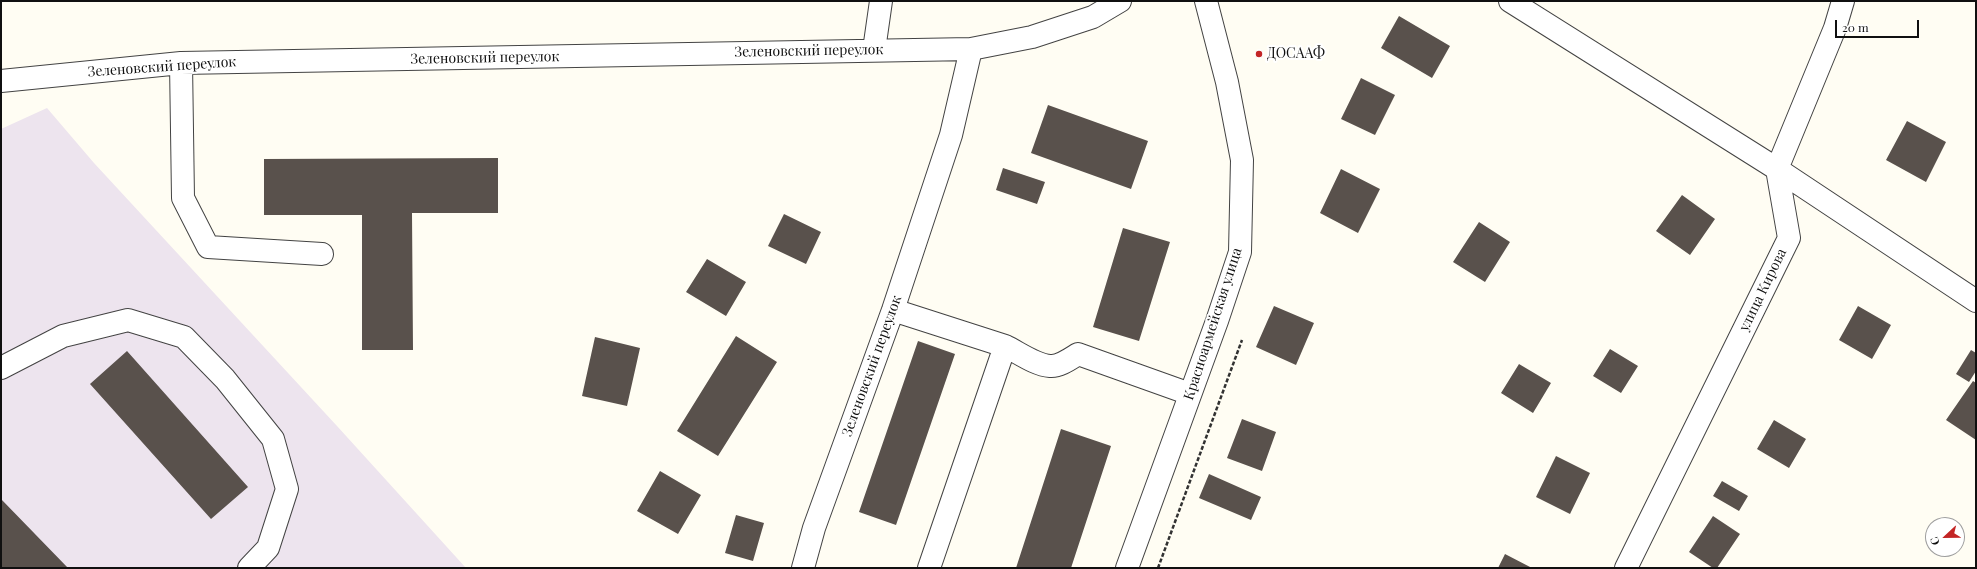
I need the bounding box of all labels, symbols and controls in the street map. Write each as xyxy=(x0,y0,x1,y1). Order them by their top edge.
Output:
scale bar xyxy=(1837,12,1921,38)
text: 20 m xyxy=(1842,19,1869,35)
street label: Зеленовский переулок xyxy=(734,41,884,61)
place label: ДОСААФ xyxy=(1267,46,1325,62)
street label: Зеленовский переулок xyxy=(410,48,560,68)
marker: ДОСААФ xyxy=(1254,49,1264,59)
street label: Зеленовский переулок xyxy=(87,53,237,81)
street label: Красноармейская улица xyxy=(1180,246,1246,402)
street label: улица Кирова xyxy=(1736,246,1790,334)
street label: Зеленовский переулок xyxy=(839,293,905,439)
north arrow xyxy=(1925,517,1965,557)
text: С xyxy=(1926,535,1943,548)

